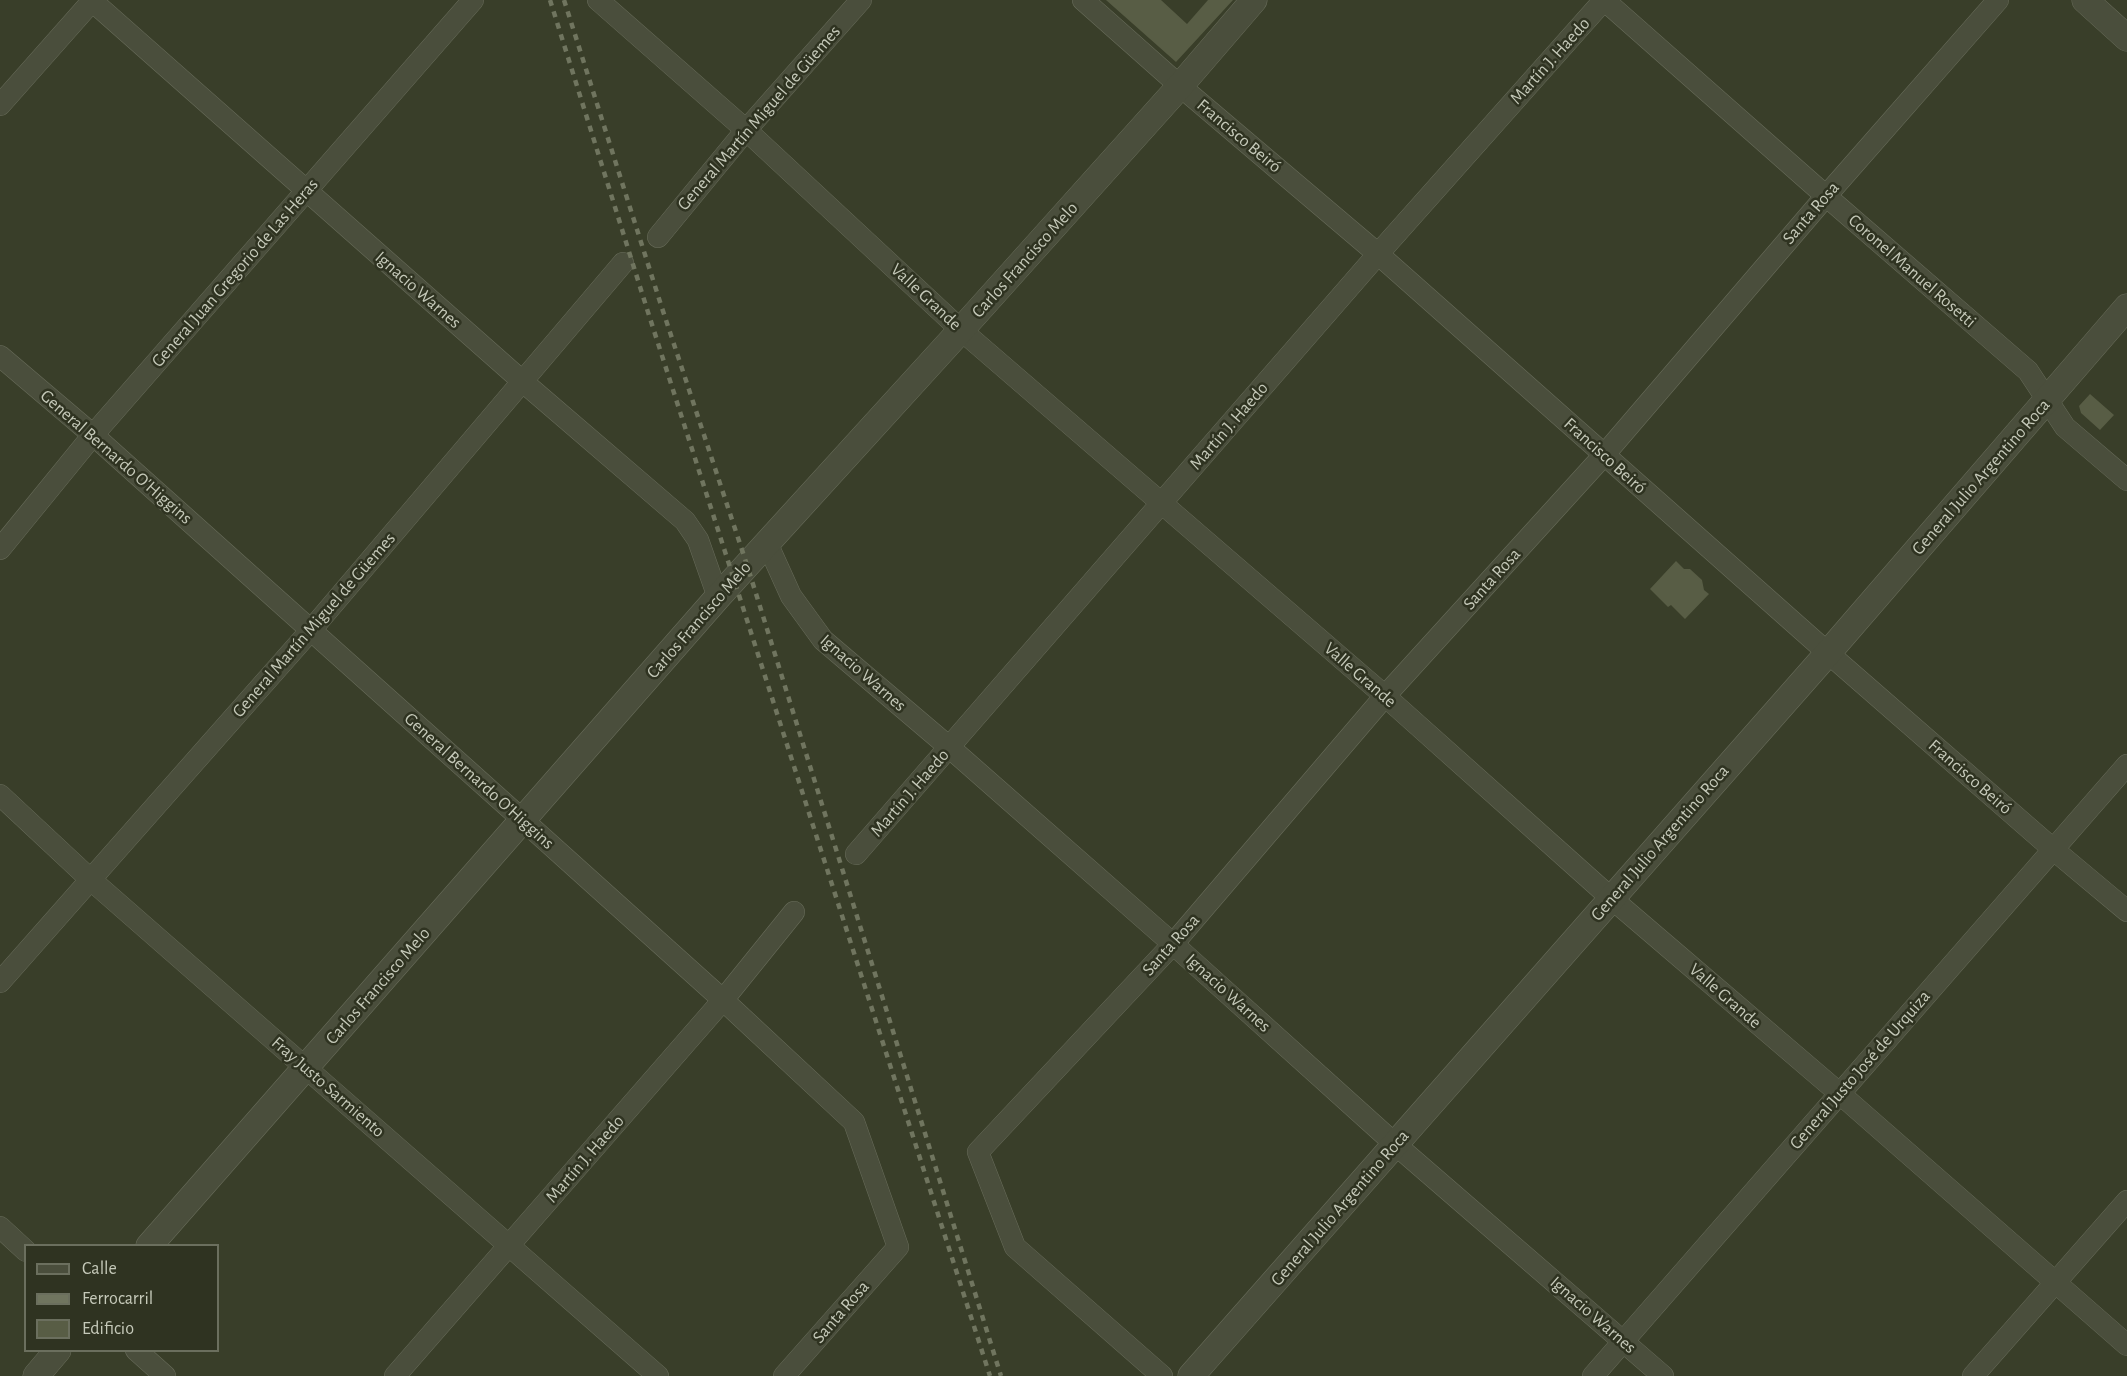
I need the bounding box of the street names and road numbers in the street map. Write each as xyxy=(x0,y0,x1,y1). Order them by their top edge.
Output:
street label: Martín J. Haedo xyxy=(1505,13,1595,109)
street label: General Martín Miguel de Güemes xyxy=(673,21,845,215)
street label: Francisco Beiró xyxy=(1192,94,1286,178)
street label: General Juan Gregorio de Las Heras xyxy=(147,174,323,372)
street label: Santa Rosa xyxy=(1778,177,1844,249)
street label: Carlos Francisco Melo xyxy=(967,198,1083,322)
street label: Coronel Manuel Rosetti xyxy=(1844,210,1980,332)
street label: Ignacio Warnes xyxy=(370,247,466,333)
street label: Valle Grande xyxy=(886,259,966,335)
street label: Martín J. Haedo xyxy=(1185,378,1273,474)
street label: General Bernardo O'Higgins xyxy=(36,385,196,529)
street label: General Julio Argentino Roca xyxy=(1907,395,2055,559)
street label: Francisco Beiró xyxy=(1559,413,1651,499)
street label: General Martín Miguel de Güemes xyxy=(228,528,400,722)
street label: Santa Rosa xyxy=(1459,544,1525,614)
street label: Carlos Francisco Melo xyxy=(642,557,756,683)
street label: Ignacio Warnes xyxy=(815,630,911,716)
street label: Valle Grande xyxy=(1319,638,1401,712)
street label: General Bernardo O'Higgins xyxy=(400,708,558,854)
street label: Francisco Beiró xyxy=(1924,735,2016,819)
street label: Martín J. Haedo xyxy=(866,745,954,841)
street label: General Julio Argentino Roca xyxy=(1586,761,1734,925)
street label: Santa Rosa xyxy=(1138,910,1204,980)
street label: Carlos Francisco Melo xyxy=(321,923,435,1049)
street label: Ignacio Warnes xyxy=(1181,949,1275,1037)
street label: Valle Grande xyxy=(1684,959,1766,1033)
street label: General Justo José de Urquiza xyxy=(1785,986,1935,1154)
street label: Fray Justo Sarmiento xyxy=(267,1032,389,1142)
street label: Martín J. Haedo xyxy=(541,1111,629,1207)
street label: General Julio Argentino Roca xyxy=(1266,1126,1414,1290)
street label: Ignacio Warnes xyxy=(1545,1272,1641,1358)
street label: Santa Rosa xyxy=(808,1276,874,1348)

